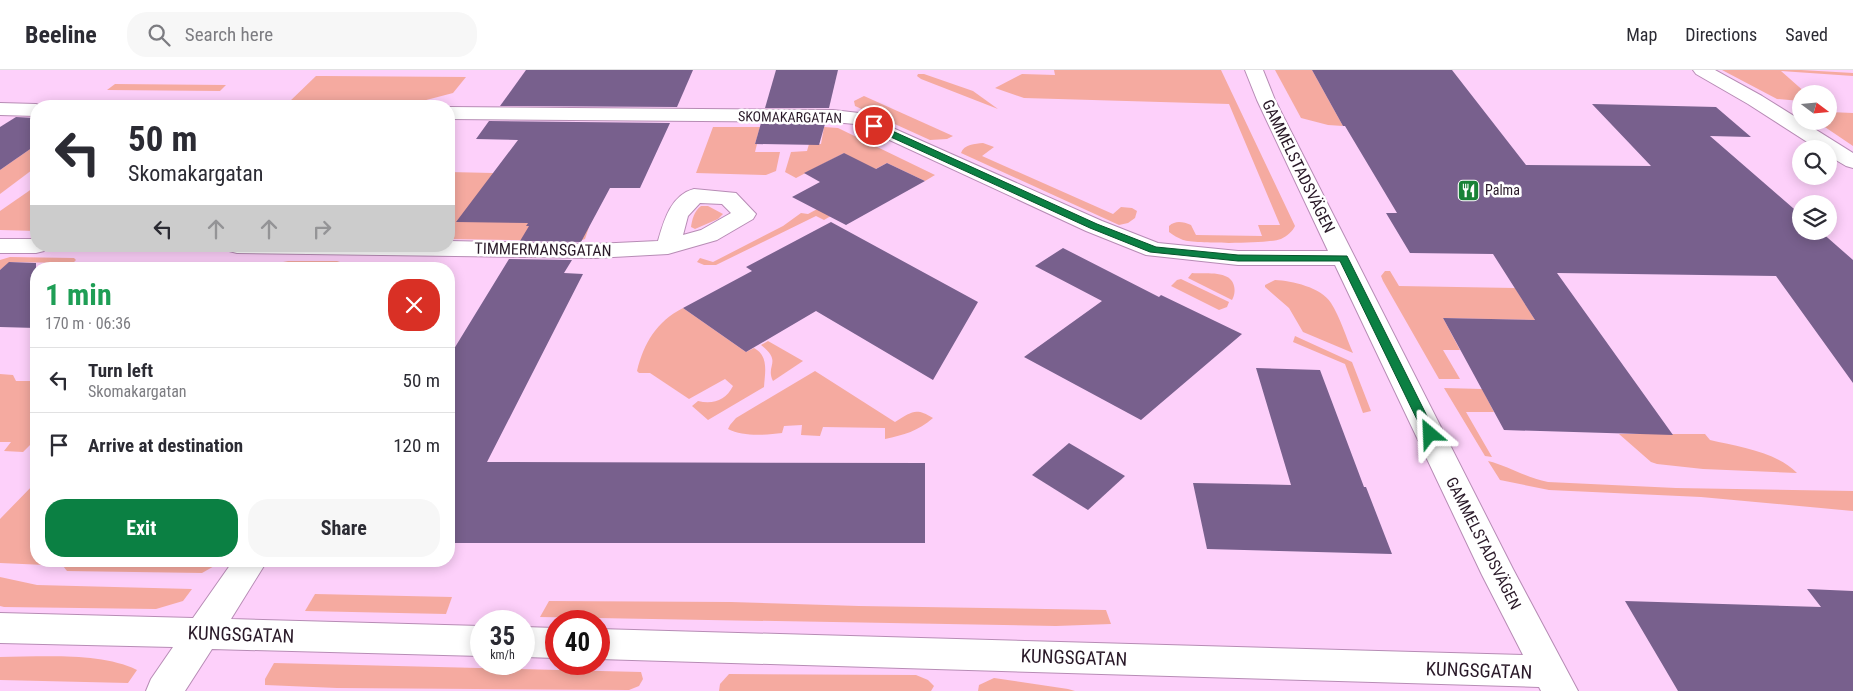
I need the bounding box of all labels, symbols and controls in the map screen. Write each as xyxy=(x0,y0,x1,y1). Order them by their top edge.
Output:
search box xyxy=(127,12,477,57)
text: Beeline xyxy=(25,21,97,49)
icon: search xyxy=(145,21,173,49)
text: Search here xyxy=(185,23,273,46)
text: Map xyxy=(1626,24,1657,45)
text: Directions xyxy=(1685,24,1757,45)
text: Saved xyxy=(1785,24,1828,45)
north arrow xyxy=(1792,85,1838,130)
map controls xyxy=(1792,85,1837,240)
street label: GAMMELSTADSVÄGEN xyxy=(1258,96,1339,236)
pin xyxy=(853,105,895,147)
street label: SKOMAKARGATAN xyxy=(738,108,842,126)
icon: arrive xyxy=(860,112,888,140)
text: 50 m xyxy=(128,119,197,160)
icon: left xyxy=(45,120,110,185)
button: search xyxy=(1792,140,1837,185)
text: Skomakargatan xyxy=(128,161,264,186)
restaurant icon: Palma xyxy=(1457,178,1481,202)
place label: Palma xyxy=(1485,182,1520,198)
button: layers xyxy=(1792,195,1837,240)
icon: left xyxy=(149,215,177,243)
icon: ahead xyxy=(202,215,230,243)
icon: ahead xyxy=(255,215,283,243)
icon: right xyxy=(308,215,336,243)
street label: TIMMERMANSGATAN xyxy=(474,239,612,260)
text: 1 min xyxy=(45,277,112,312)
button: close xyxy=(388,279,440,331)
text: 170 m · 06:36 xyxy=(45,314,131,333)
text: Turn left xyxy=(88,359,153,382)
icon: left xyxy=(45,366,73,394)
text: 50 m xyxy=(403,369,440,392)
text: Skomakargatan xyxy=(88,382,187,401)
position arrow xyxy=(1403,407,1455,459)
icon: arrive xyxy=(45,431,73,459)
text: Arrive at destination xyxy=(88,434,243,457)
text: 120 m xyxy=(393,434,440,457)
street label: GAMMELSTADSVÄGEN xyxy=(1442,474,1525,613)
button: Exit xyxy=(45,499,238,557)
button: Share xyxy=(248,499,440,557)
speed limit sign: 40 xyxy=(545,610,610,675)
street label: KUNGSGATAN xyxy=(187,621,295,648)
text: 35 xyxy=(490,622,515,651)
street label: KUNGSGATAN xyxy=(1020,644,1128,671)
text: km/h xyxy=(490,648,515,662)
street label: KUNGSGATAN xyxy=(1425,657,1533,684)

